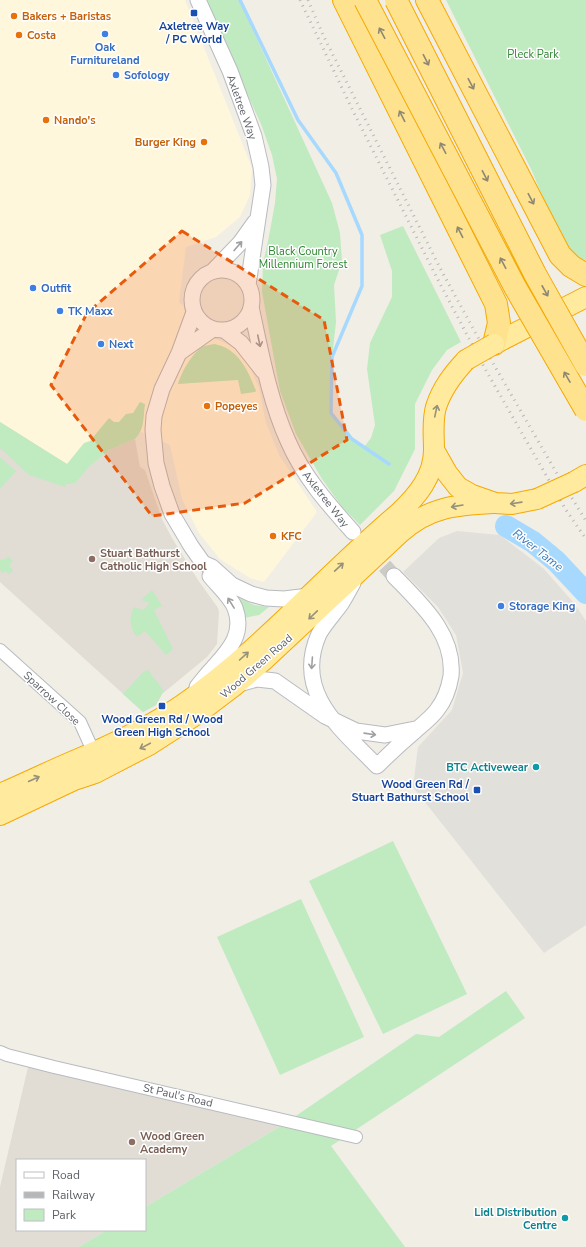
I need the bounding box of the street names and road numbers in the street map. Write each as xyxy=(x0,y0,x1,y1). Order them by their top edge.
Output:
street label: Axletree Way xyxy=(223,73,260,142)
street label: Axletree Way xyxy=(299,468,353,531)
street label: Wood Green Road xyxy=(217,631,296,702)
street label: Sparrow Close xyxy=(20,668,83,729)
street label: St Paul's Road xyxy=(142,1080,214,1111)

